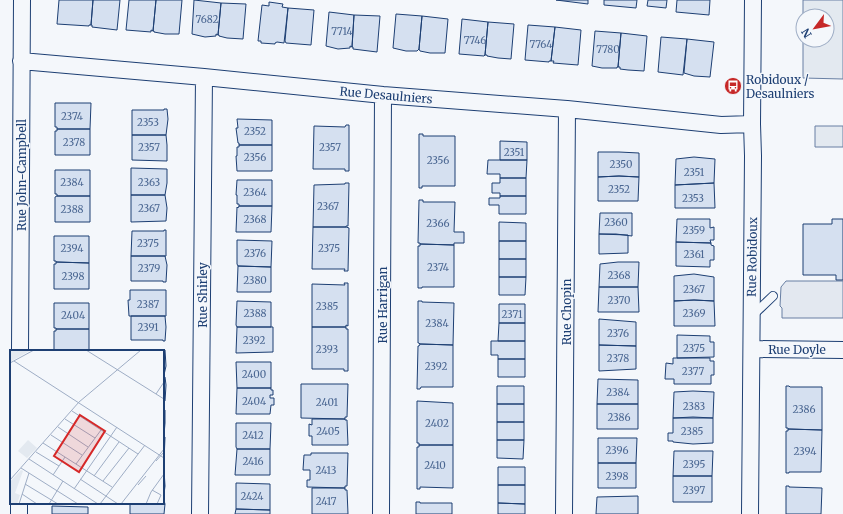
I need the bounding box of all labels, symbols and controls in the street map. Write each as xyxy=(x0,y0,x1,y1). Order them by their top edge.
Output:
north arrow xyxy=(795,8,835,48)
house number: 7682 xyxy=(196,13,218,26)
house number: 7714 xyxy=(331,25,353,38)
text: N xyxy=(798,26,815,41)
house number: 7746 xyxy=(464,34,486,47)
house number: 7764 xyxy=(530,38,553,51)
house number: 7780 xyxy=(596,43,620,56)
place label: Robidoux / Desaulniers xyxy=(746,72,815,101)
bus stop icon: Robidoux / Desaulniers xyxy=(723,76,743,96)
street label: Rue Desaulniers xyxy=(339,83,433,107)
house number: 2374 xyxy=(61,110,83,123)
house number: 2353 xyxy=(137,116,159,129)
street label: Rue John-Campbell xyxy=(14,119,29,231)
house number: 2352 xyxy=(244,125,266,138)
house number: 2378 xyxy=(63,136,85,149)
house number: 2357 xyxy=(138,141,160,154)
house number: 2357 xyxy=(319,141,341,154)
house number: 2351 xyxy=(504,146,525,159)
house number: 2356 xyxy=(244,151,266,164)
house number: 2356 xyxy=(427,154,449,167)
house number: 2350 xyxy=(610,158,632,171)
house number: 2351 xyxy=(684,166,705,179)
house number: 2384 xyxy=(60,176,84,189)
house number: 2363 xyxy=(138,176,160,189)
house number: 2352 xyxy=(608,183,630,196)
house number: 2364 xyxy=(243,186,267,199)
house number: 2353 xyxy=(682,192,704,205)
house number: 2367 xyxy=(317,200,339,213)
house number: 2367 xyxy=(138,202,160,215)
house number: 2388 xyxy=(60,203,84,216)
house number: 2368 xyxy=(243,213,267,226)
house number: 2360 xyxy=(604,216,628,229)
street label: Rue Robidoux xyxy=(744,216,760,297)
house number: 2366 xyxy=(426,217,450,230)
house number: 2359 xyxy=(683,224,705,237)
house number: 2375 xyxy=(137,237,159,250)
house number: 2394 xyxy=(61,242,83,255)
house number: 2375 xyxy=(318,242,340,255)
house number: 2376 xyxy=(244,247,266,260)
house number: 2361 xyxy=(683,248,705,261)
house number: 2374 xyxy=(427,261,449,274)
house number: 2379 xyxy=(138,262,160,275)
street label: Rue Shirley xyxy=(195,262,210,328)
street label: Rue Harrigan xyxy=(375,266,390,344)
house number: 2368 xyxy=(607,269,631,282)
house number: 2398 xyxy=(62,270,84,283)
house number: 2380 xyxy=(243,274,267,287)
street label: Rue Chopin xyxy=(559,279,574,345)
house number: 2367 xyxy=(683,283,705,296)
house number: 2370 xyxy=(608,294,630,307)
house number: 2387 xyxy=(137,298,160,311)
house number: 2385 xyxy=(316,300,338,313)
house number: 2388 xyxy=(243,307,267,320)
house number: 2369 xyxy=(682,307,706,320)
house number: 2371 xyxy=(502,308,523,321)
house number: 2404 xyxy=(61,309,85,322)
house number: 2384 xyxy=(425,317,449,330)
house number: 2391 xyxy=(137,321,159,334)
house number: 2376 xyxy=(607,327,629,340)
house number: 2392 xyxy=(243,334,265,347)
house number: 2375 xyxy=(683,342,705,355)
street label: Rue Doyle xyxy=(768,342,826,357)
house number: 2393 xyxy=(316,343,338,356)
inset map xyxy=(10,350,164,504)
house number: 2378 xyxy=(607,352,629,365)
house number: 2392 xyxy=(425,360,447,373)
house number: 2377 xyxy=(682,365,704,378)
house number: 2400 xyxy=(242,368,266,381)
house number: 2384 xyxy=(606,386,630,399)
house number: 2404 xyxy=(242,395,266,408)
house number: 2401 xyxy=(316,396,339,409)
house number: 2383 xyxy=(683,400,706,413)
house number: 2386 xyxy=(792,403,816,416)
house number: 2386 xyxy=(607,411,631,424)
house number: 2402 xyxy=(425,417,449,430)
house number: 2405 xyxy=(316,425,340,438)
house number: 2385 xyxy=(681,425,703,438)
house number: 2412 xyxy=(242,429,264,442)
house number: 2396 xyxy=(605,444,629,457)
house number: 2394 xyxy=(794,445,816,458)
house number: 2416 xyxy=(242,455,264,468)
house number: 2395 xyxy=(683,458,705,471)
house number: 2410 xyxy=(424,459,446,472)
house number: 2413 xyxy=(315,464,337,477)
house number: 2398 xyxy=(606,470,628,483)
house number: 2397 xyxy=(683,484,706,497)
house number: 2424 xyxy=(240,490,264,503)
house number: 2417 xyxy=(316,495,337,508)

